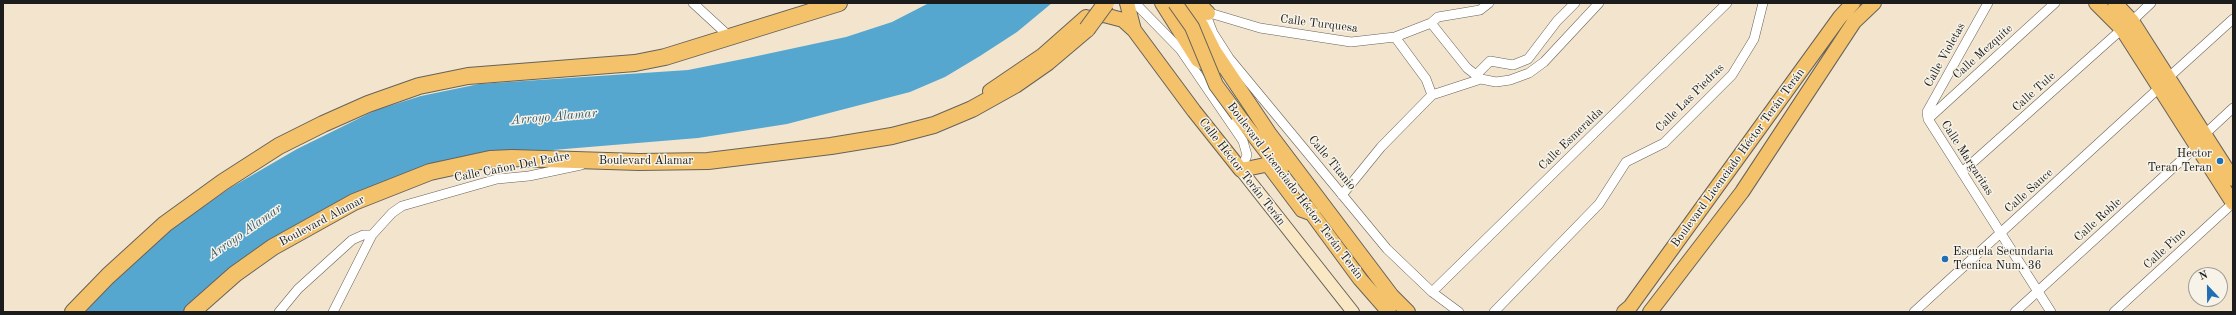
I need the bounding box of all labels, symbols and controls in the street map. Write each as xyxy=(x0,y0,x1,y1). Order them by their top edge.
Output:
street label: Calle Turquesa xyxy=(1279,12,1359,36)
street label: Calle Violetas xyxy=(1921,20,1969,90)
street label: Calle Mezquite xyxy=(1950,21,2016,83)
street label: Calle Las Piedras xyxy=(1653,61,1727,135)
street label: Boulevard Licenciado Héctor Terán Terán xyxy=(1668,66,1808,250)
street label: Calle Tule xyxy=(2009,69,2059,115)
street label: Boulevard Licenciado Héctor Terán Terán xyxy=(1224,100,1366,282)
water label: Arroyo Alamar xyxy=(510,105,598,129)
street label: Calle Esmeralda xyxy=(1536,105,1606,173)
street label: Calle Héctor Terán Terán xyxy=(1196,115,1288,229)
street label: Calle Margaritas xyxy=(1938,118,1996,198)
street label: Calle Titanio xyxy=(1305,133,1359,193)
place label: Hector Teran Teran xyxy=(2147,147,2212,175)
street label: Calle Cañon Del Padre xyxy=(453,149,571,185)
street label: Boulevard Alamar xyxy=(599,154,693,168)
marker: Hector Teran Teran xyxy=(2215,156,2225,166)
street label: Calle Sauce xyxy=(2002,166,2056,216)
street label: Boulevard Alamar xyxy=(277,192,367,250)
street label: Calle Roble xyxy=(2071,195,2125,245)
water label: Arroyo Alamar xyxy=(205,201,285,263)
street label: Calle Pino xyxy=(2141,226,2189,272)
place label: Escuela Secundaria Tecnica Num. 36 xyxy=(1953,245,2054,273)
marker: Escuela Secundaria Tecnica Num. 36 xyxy=(1940,254,1950,264)
north arrow xyxy=(2188,267,2228,307)
text: N xyxy=(2198,270,2210,283)

